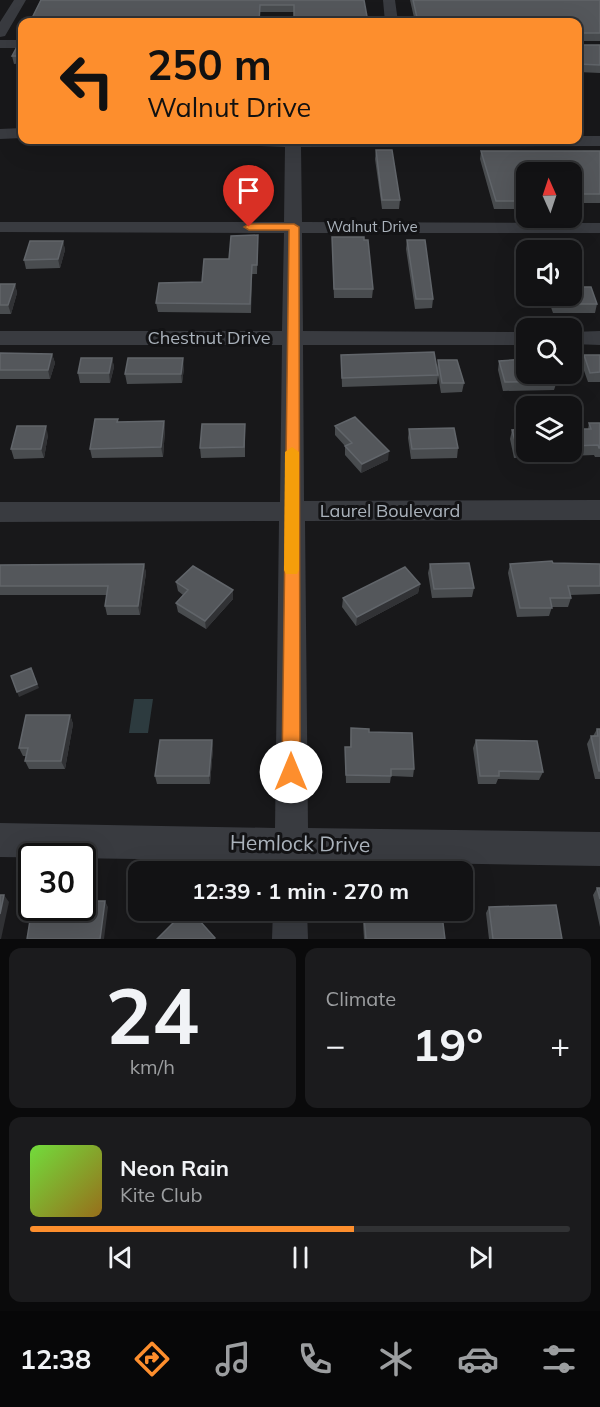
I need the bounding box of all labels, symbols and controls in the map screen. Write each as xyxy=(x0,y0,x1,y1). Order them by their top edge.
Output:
text: 250 m xyxy=(147,38,272,91)
icon: left xyxy=(48,42,126,120)
text: Walnut Drive xyxy=(147,90,311,124)
north arrow xyxy=(516,162,582,228)
map controls xyxy=(516,162,582,462)
pin xyxy=(223,165,274,227)
icon: arrive xyxy=(232,174,265,207)
street label: Walnut Drive xyxy=(326,217,418,236)
button: sound xyxy=(516,240,582,306)
button: search xyxy=(516,318,582,384)
street label: Chestnut Drive xyxy=(147,326,271,349)
button: layers xyxy=(516,396,582,462)
street label: Laurel Boulevard xyxy=(320,499,460,522)
position arrow xyxy=(259,740,323,804)
street label: Hemlock Drive xyxy=(230,829,370,857)
speed limit sign: 30 xyxy=(18,843,96,921)
text: 12:39 · 1 min · 270 m xyxy=(192,877,409,905)
text: 24 xyxy=(105,966,199,1064)
text: Climate xyxy=(326,986,396,1011)
text: 19° xyxy=(412,1016,483,1072)
text: − xyxy=(326,1024,345,1065)
text: + xyxy=(550,1024,570,1065)
text: km/h xyxy=(130,1054,175,1079)
text: Neon Rain xyxy=(120,1154,229,1182)
text: Kite Club xyxy=(120,1182,202,1207)
icon: previous xyxy=(104,1241,137,1274)
icon: pause xyxy=(284,1241,317,1274)
icon: next xyxy=(464,1241,497,1274)
icon: directions xyxy=(131,1338,173,1380)
icon: music xyxy=(212,1338,254,1380)
icon: phone xyxy=(294,1338,336,1380)
icon: climate xyxy=(375,1338,417,1380)
icon: car xyxy=(457,1338,499,1380)
icon: filters xyxy=(538,1338,580,1380)
text: 12:38 xyxy=(20,1342,91,1376)

